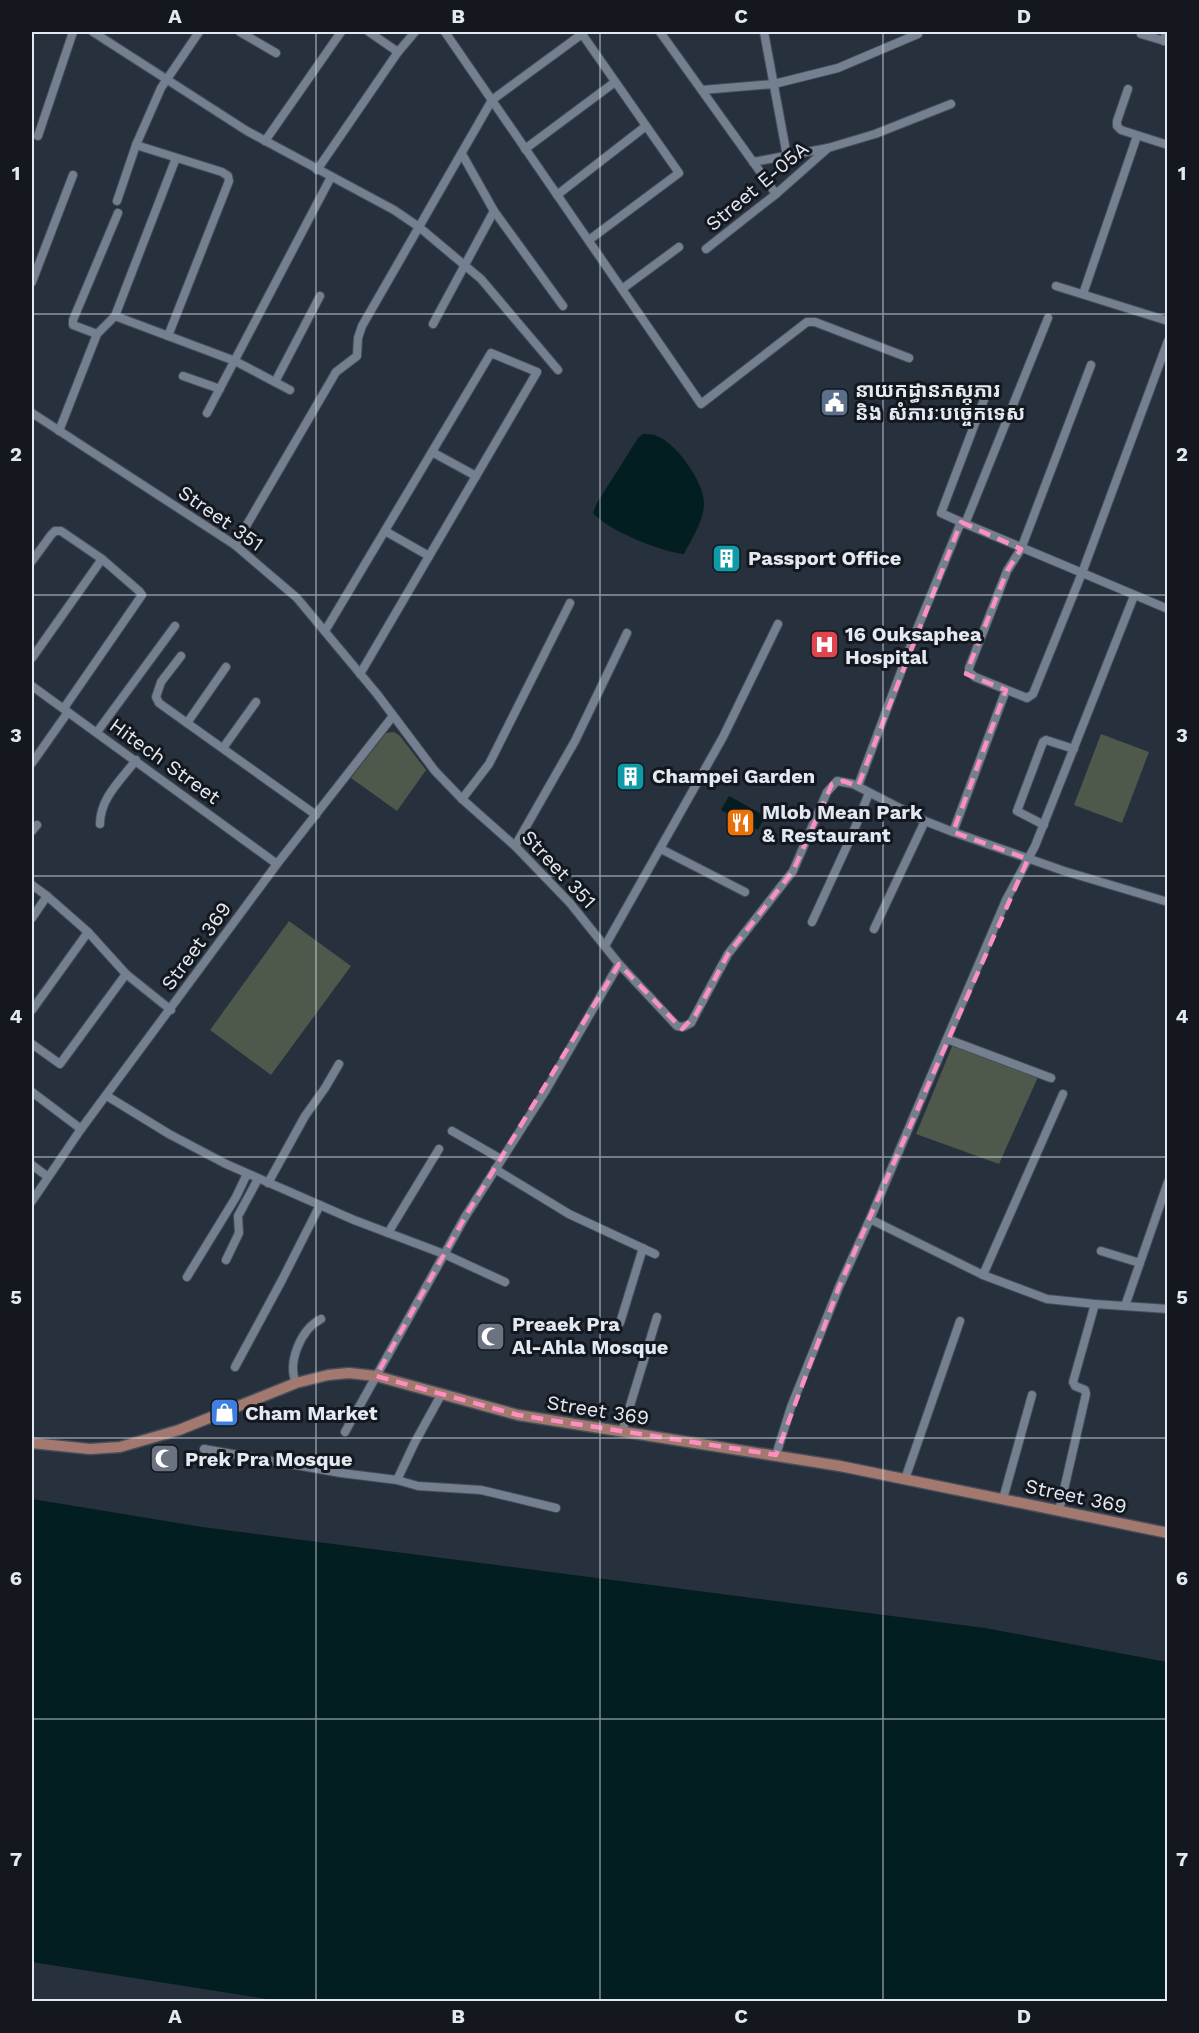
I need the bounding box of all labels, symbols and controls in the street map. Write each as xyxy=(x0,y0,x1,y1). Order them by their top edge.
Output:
text: A xyxy=(168,4,182,28)
text: B xyxy=(451,4,465,28)
text: C xyxy=(734,4,748,28)
text: D xyxy=(1017,4,1031,28)
street label: Street E-05A xyxy=(701,136,813,236)
text: 1 xyxy=(12,161,20,185)
text: 1 xyxy=(1178,161,1186,185)
place label: នាយកដ្ធានភស្កុភារ និង សំភារៈបច្ចេកទេស xyxy=(855,378,1025,426)
public building icon: នាយកដ្ធានភស្កុភារ និង សំភារៈបច្ចេកទេស xyxy=(818,386,850,418)
text: 2 xyxy=(10,442,22,466)
text: 2 xyxy=(1176,442,1188,466)
street label: Street 351 xyxy=(174,480,268,556)
building icon: Passport Office xyxy=(711,542,743,574)
place label: Passport Office xyxy=(748,546,901,570)
place label: 16 Ouksaphea Hospital xyxy=(845,622,982,669)
hospital icon: 16 Ouksaphea Hospital xyxy=(808,629,840,661)
street label: Hitech Street xyxy=(105,713,225,809)
text: 3 xyxy=(10,723,22,747)
text: 3 xyxy=(1176,723,1188,747)
building icon: Champei Garden xyxy=(615,760,647,792)
place label: Champei Garden xyxy=(652,764,815,788)
place label: Mlob Mean Park & Restaurant xyxy=(762,800,923,847)
restaurant icon: Mlob Mean Park & Restaurant xyxy=(725,807,757,839)
street label: Street 351 xyxy=(517,825,601,913)
street label: Street 369 xyxy=(156,897,236,995)
text: 4 xyxy=(10,1004,23,1028)
text: 4 xyxy=(1176,1004,1189,1028)
text: 5 xyxy=(10,1285,22,1309)
text: 5 xyxy=(1176,1285,1188,1309)
place label: Preaek Pra Al-Ahla Mosque xyxy=(512,1312,668,1359)
mosque icon: Preaek Pra Al-Ahla Mosque xyxy=(475,1320,507,1352)
street label: Street 369 xyxy=(545,1390,651,1430)
shop icon: Cham Market xyxy=(208,1397,240,1429)
place label: Cham Market xyxy=(245,1401,378,1425)
mosque icon: Prek Pra Mosque xyxy=(148,1443,180,1475)
place label: Prek Pra Mosque xyxy=(185,1447,352,1471)
street label: Street 369 xyxy=(1023,1474,1129,1518)
text: 6 xyxy=(10,1566,22,1590)
text: 6 xyxy=(1176,1566,1188,1590)
text: 7 xyxy=(10,1847,22,1871)
text: 7 xyxy=(1176,1847,1188,1871)
text: A xyxy=(168,2004,182,2028)
text: B xyxy=(451,2004,465,2028)
text: C xyxy=(734,2004,748,2028)
text: D xyxy=(1017,2004,1031,2028)

